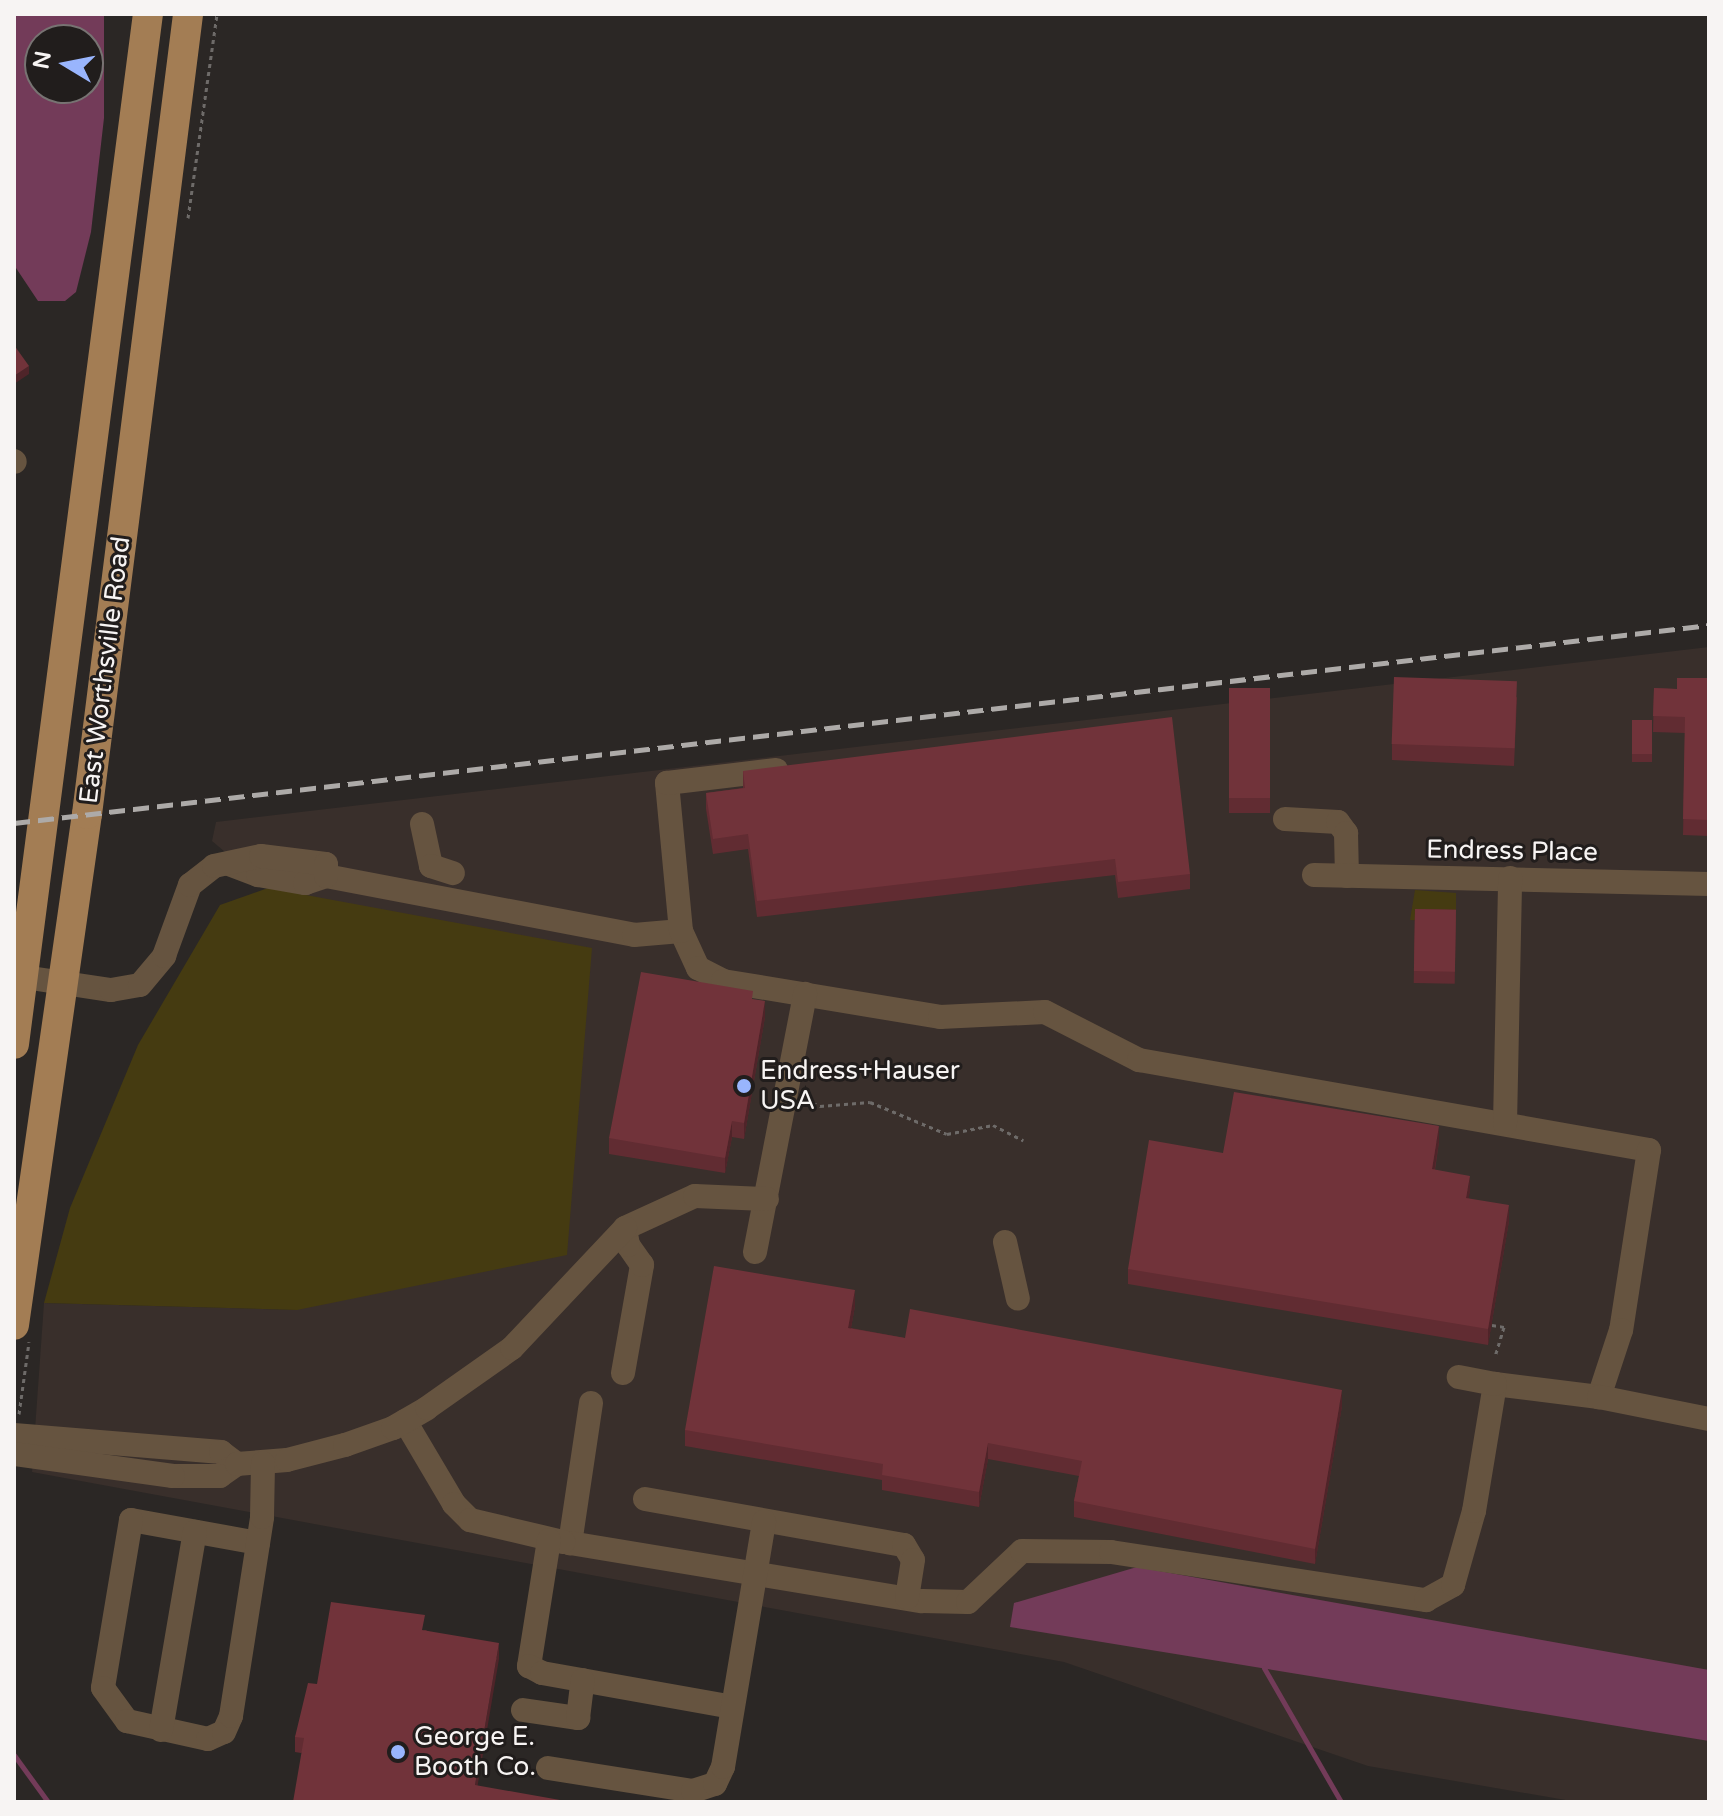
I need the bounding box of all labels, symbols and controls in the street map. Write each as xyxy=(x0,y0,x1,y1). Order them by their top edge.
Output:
north arrow xyxy=(24,24,104,104)
text: N xyxy=(28,49,57,71)
street label: East Worthsville Road xyxy=(73,535,137,805)
street label: Endress Place xyxy=(1426,834,1598,868)
place label: Endress+Hauser USA xyxy=(760,1055,960,1116)
marker: Endress+Hauser USA xyxy=(735,1077,753,1095)
place label: George E. Booth Co. xyxy=(414,1721,536,1782)
marker: George E. Booth Co. xyxy=(389,1743,407,1761)

